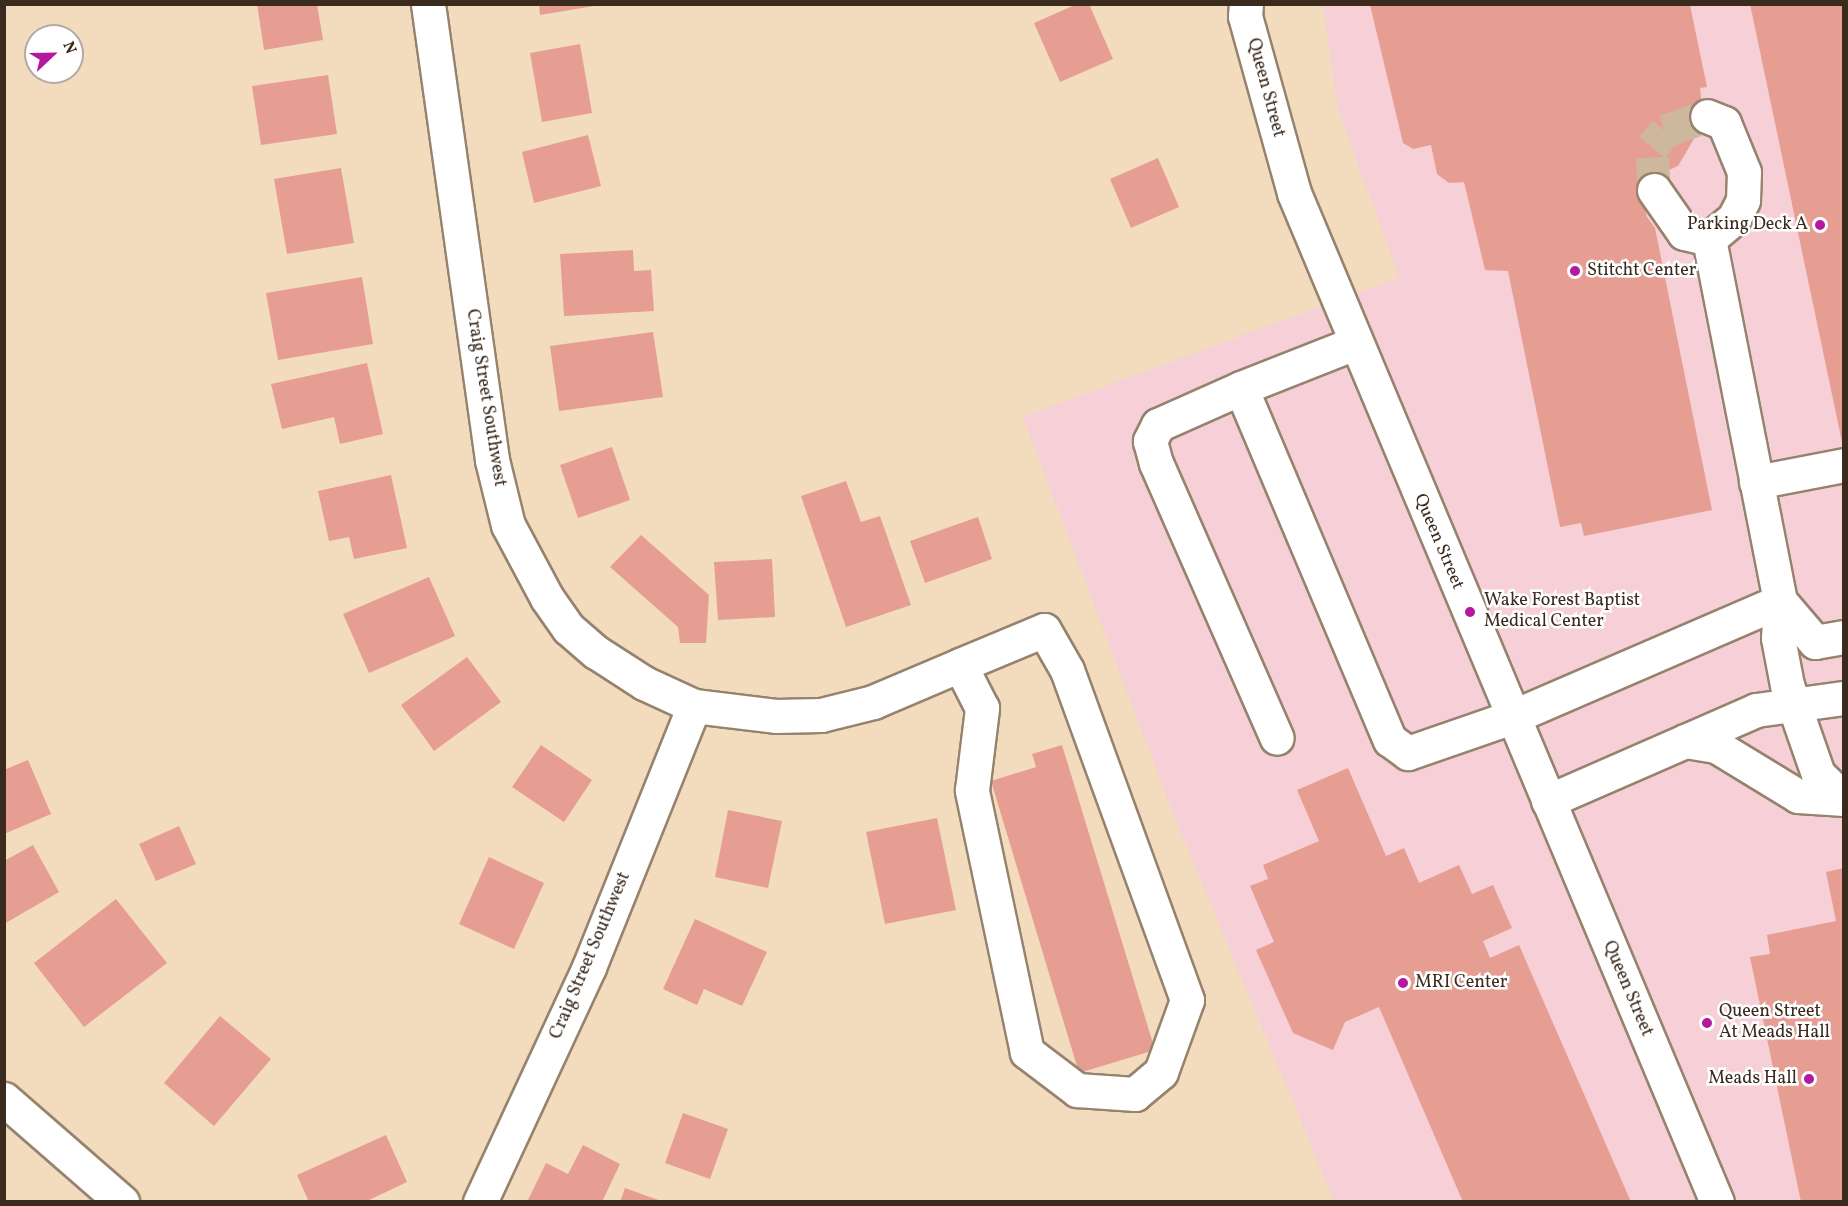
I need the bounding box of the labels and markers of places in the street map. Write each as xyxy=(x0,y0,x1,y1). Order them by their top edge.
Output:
place label: Parking Deck A xyxy=(1687,214,1808,236)
marker: Parking Deck A xyxy=(1813,218,1827,232)
place label: Stitcht Center xyxy=(1587,260,1696,282)
marker: Stitcht Center xyxy=(1568,264,1582,278)
place label: Wake Forest Baptist Medical Center xyxy=(1484,591,1640,634)
marker: Wake Forest Baptist Medical Center xyxy=(1461,603,1479,621)
place label: MRI Center xyxy=(1415,972,1507,994)
marker: MRI Center xyxy=(1396,976,1410,990)
place label: Queen Street At Meads Hall xyxy=(1719,1002,1830,1044)
marker: Queen Street At Meads Hall xyxy=(1700,1016,1714,1030)
place label: Meads Hall xyxy=(1708,1068,1797,1090)
marker: Meads Hall xyxy=(1802,1072,1816,1086)

